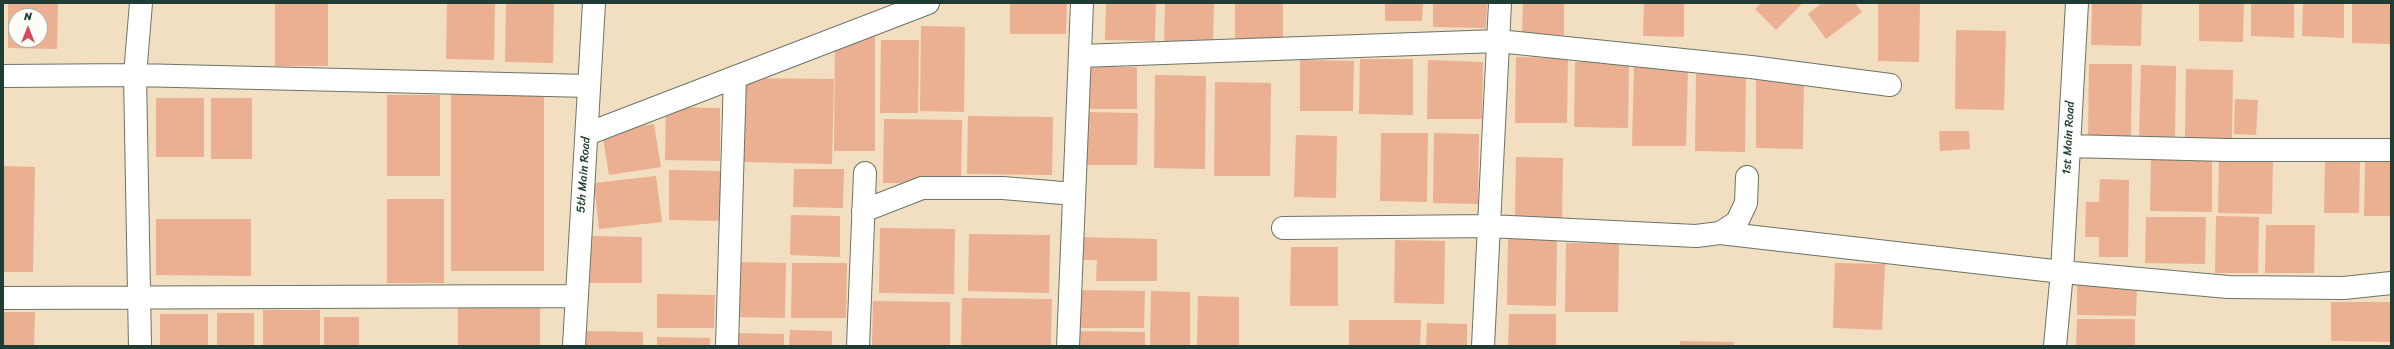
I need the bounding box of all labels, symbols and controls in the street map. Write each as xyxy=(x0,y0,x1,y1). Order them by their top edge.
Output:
text: N xyxy=(24,7,32,26)
north arrow xyxy=(8,8,48,48)
street label: 1st Main Road xyxy=(2060,101,2078,175)
street label: 5th Main Road xyxy=(574,136,594,214)

